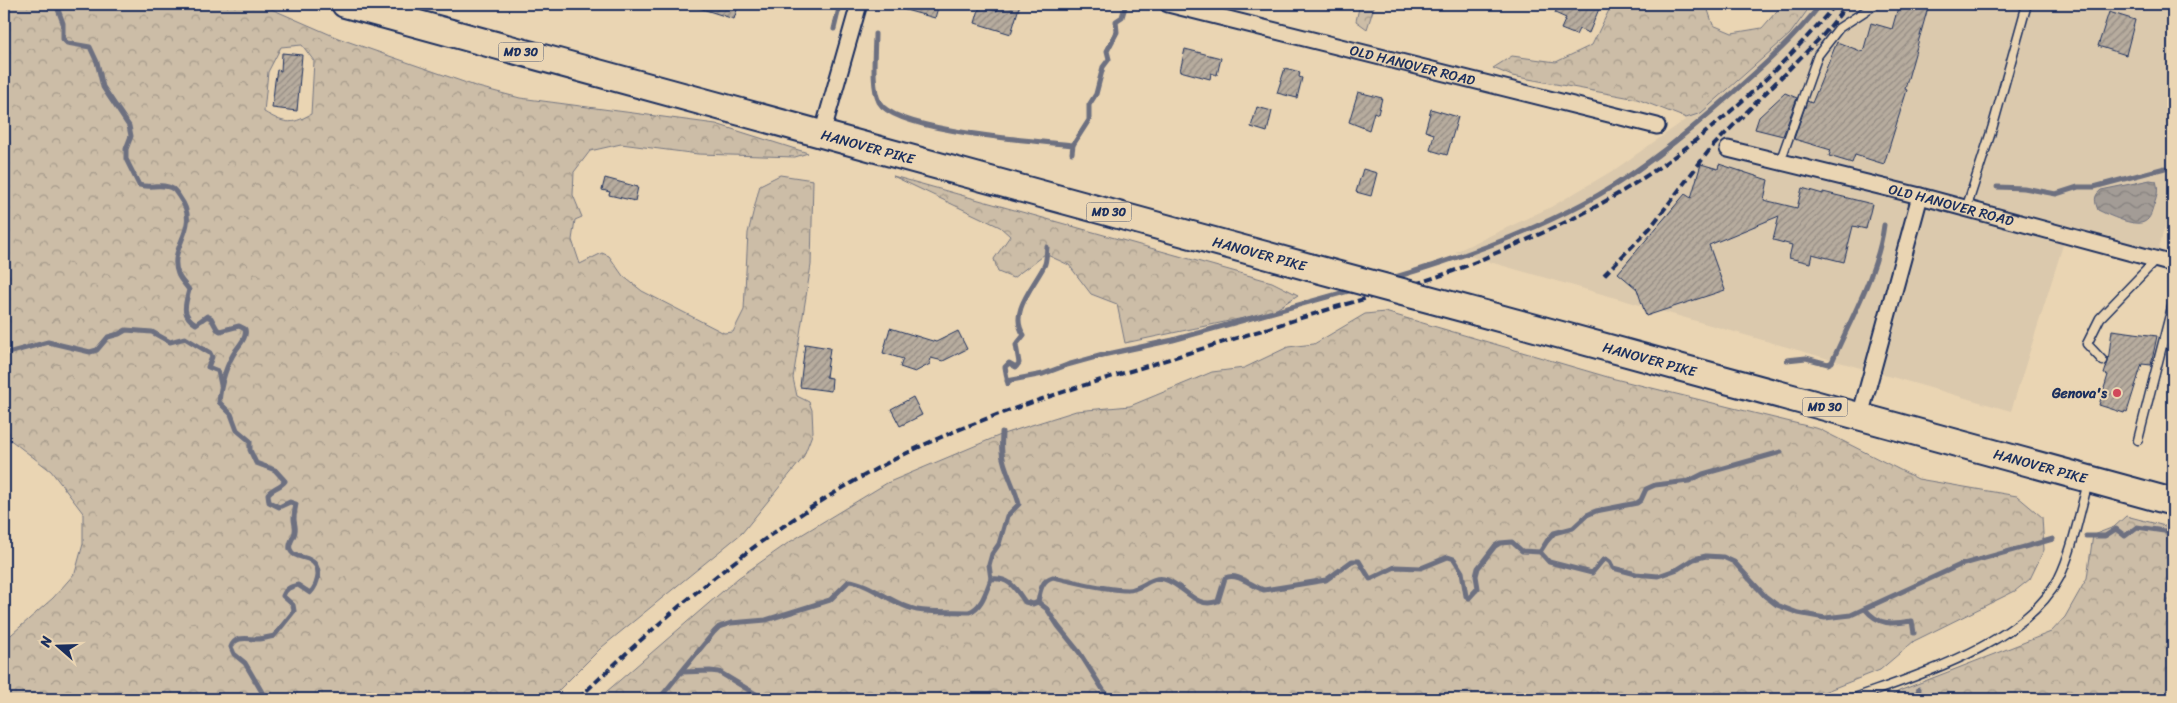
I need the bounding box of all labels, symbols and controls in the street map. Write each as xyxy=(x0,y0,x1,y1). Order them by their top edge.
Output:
street label: OLD HANOVER ROAD xyxy=(1347,37,1478,93)
road number: MD 30 xyxy=(498,42,544,62)
street label: HANOVER PIKE xyxy=(818,122,919,172)
street label: OLD HANOVER ROAD xyxy=(1886,176,2017,233)
road number: MD 30 xyxy=(1086,202,1132,222)
street label: HANOVER PIKE xyxy=(1210,229,1310,279)
street label: HANOVER PIKE xyxy=(1600,334,1701,384)
place label: Genova's xyxy=(2051,381,2107,406)
marker: Genova's xyxy=(2111,387,2123,399)
road number: MD 30 xyxy=(1802,398,1848,417)
street label: HANOVER PIKE xyxy=(1991,441,2091,491)
north arrow xyxy=(32,620,82,670)
text: N xyxy=(33,633,60,651)

